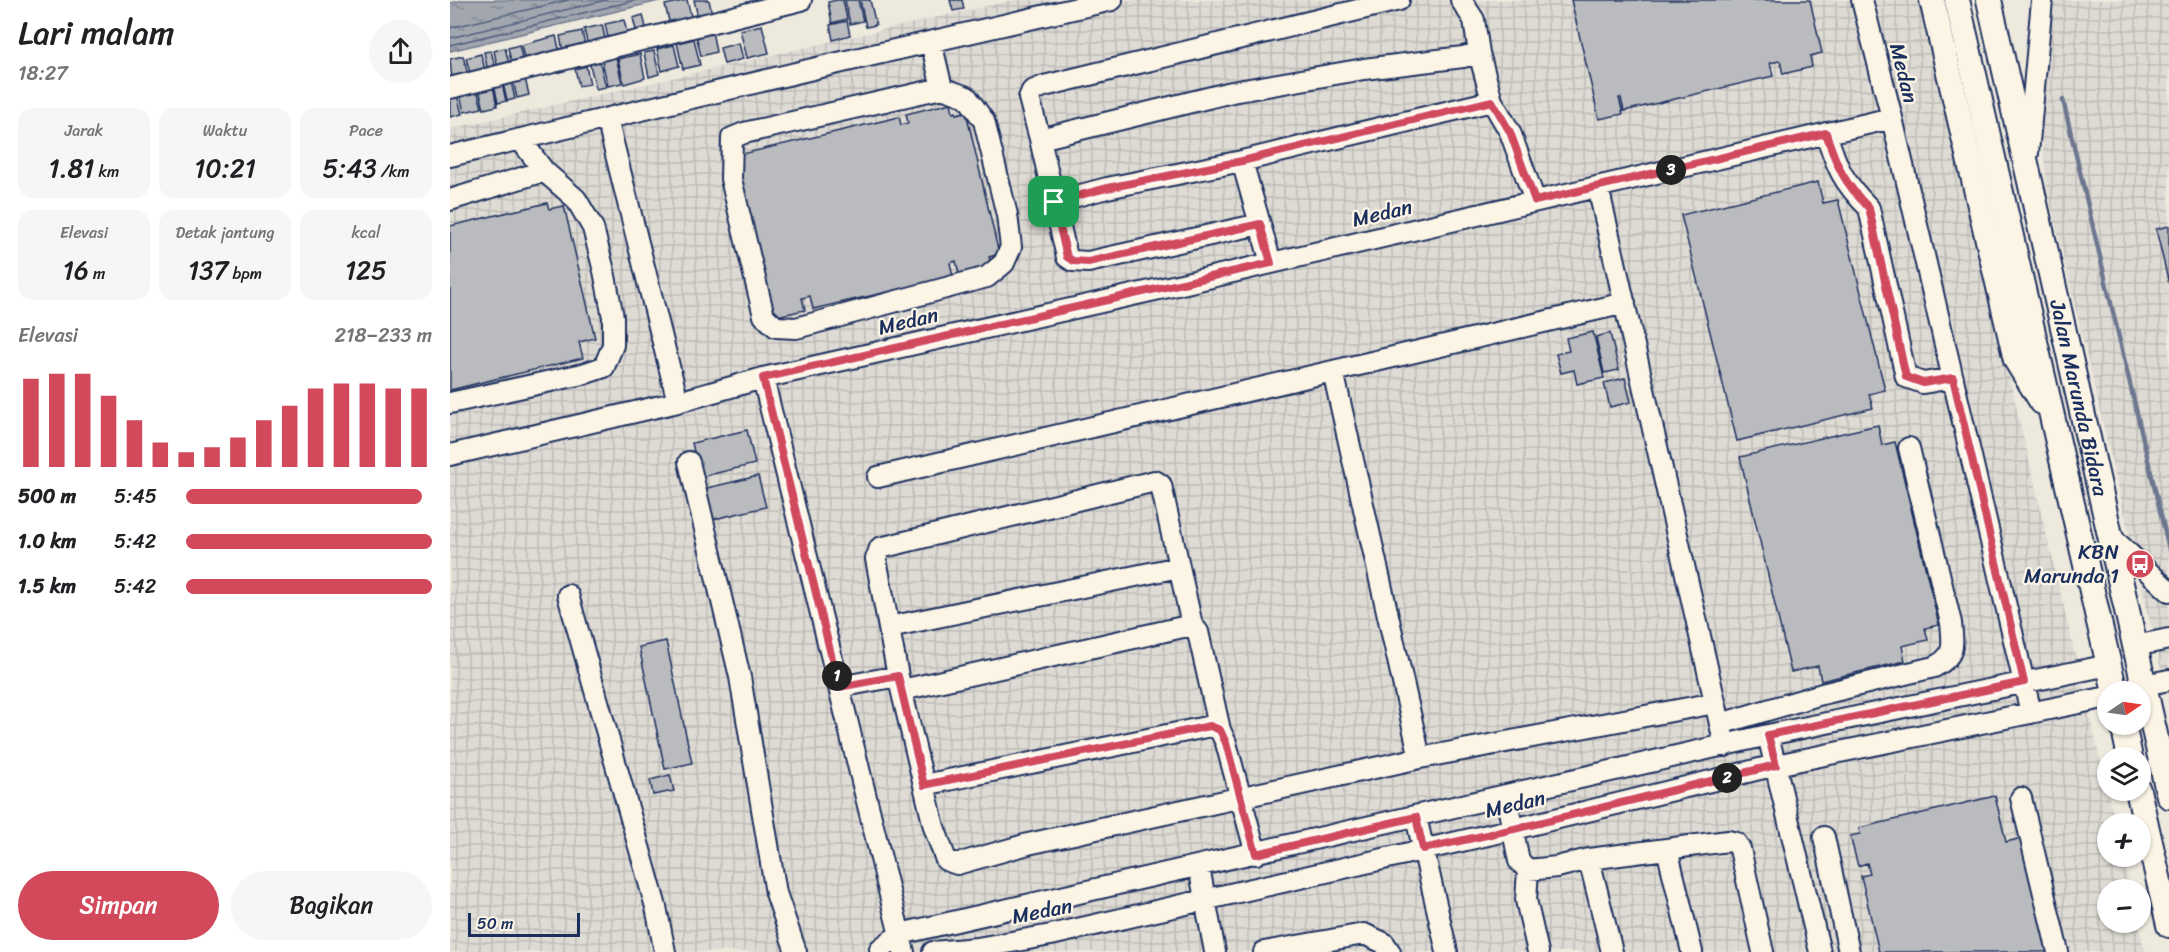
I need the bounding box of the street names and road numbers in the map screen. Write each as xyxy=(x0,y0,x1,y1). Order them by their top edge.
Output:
street label: Medan xyxy=(1878,39,1930,107)
street label: Medan xyxy=(1348,188,1416,238)
street label: Jalan Marunda Bidara xyxy=(2038,295,2120,500)
street label: Medan xyxy=(874,296,942,346)
street label: Medan xyxy=(1481,779,1549,829)
street label: Medan xyxy=(1009,887,1075,935)

